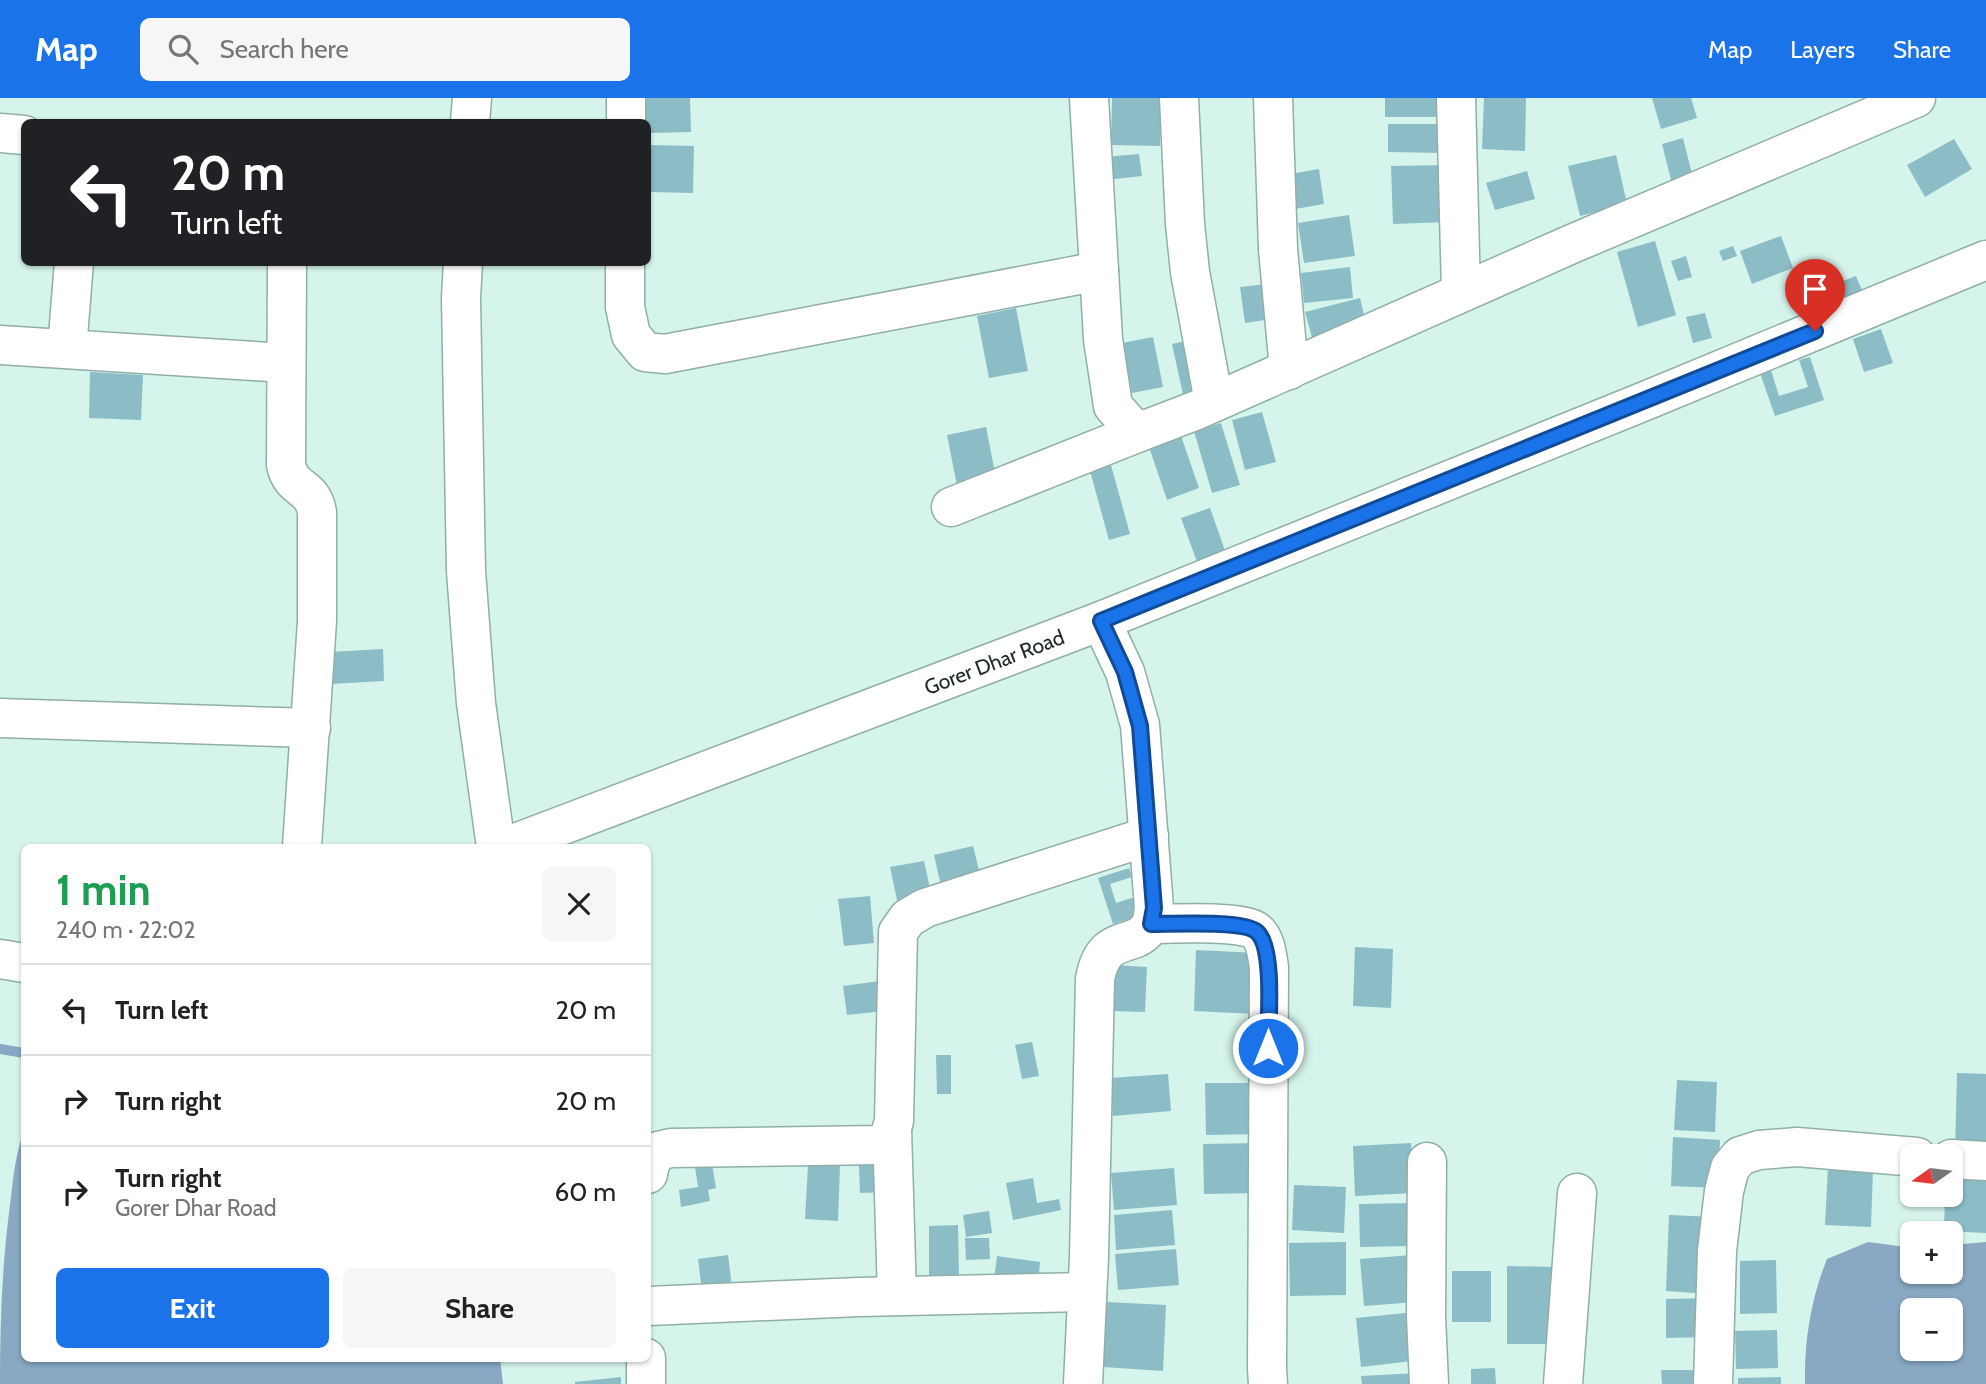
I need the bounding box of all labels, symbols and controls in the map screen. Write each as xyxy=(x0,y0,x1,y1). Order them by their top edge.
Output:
search box xyxy=(140,18,630,81)
text: Map xyxy=(35,29,98,69)
icon: search xyxy=(164,30,202,68)
text: Search here xyxy=(220,33,349,65)
text: Map xyxy=(1708,35,1752,64)
text: Layers xyxy=(1790,35,1855,64)
text: Share xyxy=(1893,35,1951,64)
text: 20 m xyxy=(171,143,285,202)
icon: left xyxy=(56,147,147,238)
text: Turn left xyxy=(171,203,282,242)
pin xyxy=(1785,259,1845,331)
icon: arrive xyxy=(1796,270,1834,308)
street label: Gorer Dhar Road xyxy=(921,624,1067,699)
text: 1 min xyxy=(56,864,151,916)
button: close xyxy=(542,867,616,941)
text: 240 m · 22:02 xyxy=(56,916,196,944)
icon: left xyxy=(56,991,94,1029)
text: Turn left xyxy=(115,994,208,1026)
text: 20 m xyxy=(556,994,616,1026)
position arrow xyxy=(1231,1011,1305,1085)
icon: right xyxy=(56,1082,94,1120)
text: Turn right xyxy=(115,1085,221,1117)
text: 20 m xyxy=(556,1085,616,1117)
north arrow xyxy=(1900,1144,1964,1208)
map controls xyxy=(1900,1144,1963,1361)
text: Turn right xyxy=(115,1162,221,1194)
icon: right xyxy=(56,1173,94,1211)
text: 60 m xyxy=(554,1176,616,1208)
text: Gorer Dhar Road xyxy=(115,1194,277,1222)
button: + xyxy=(1900,1221,1963,1284)
button: Exit xyxy=(56,1268,329,1348)
button: Share xyxy=(343,1268,616,1348)
button: − xyxy=(1900,1298,1963,1361)

